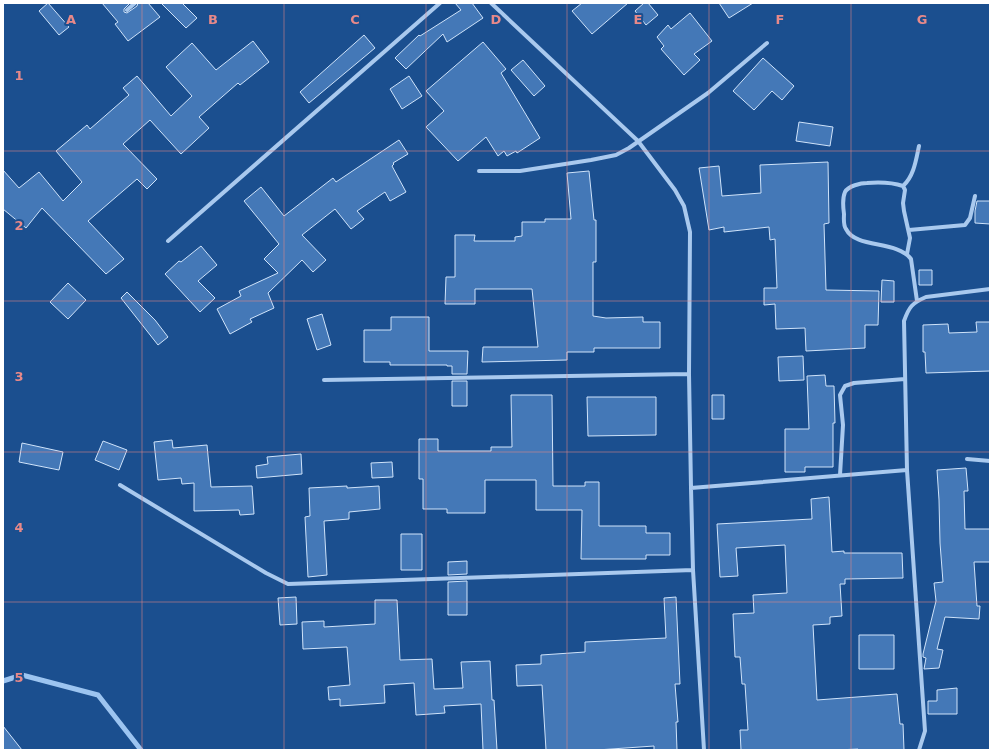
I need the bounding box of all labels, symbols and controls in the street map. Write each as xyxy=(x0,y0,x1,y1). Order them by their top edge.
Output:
text: A xyxy=(66,12,76,27)
text: B xyxy=(208,12,218,27)
text: C xyxy=(350,12,360,27)
text: D xyxy=(491,12,502,27)
text: E xyxy=(634,12,642,27)
text: F xyxy=(776,12,784,27)
text: G xyxy=(917,12,927,27)
text: 1 xyxy=(14,68,24,83)
text: 2 xyxy=(14,218,24,233)
text: 3 xyxy=(14,369,24,384)
text: 4 xyxy=(14,520,24,535)
text: 5 xyxy=(14,670,24,685)

